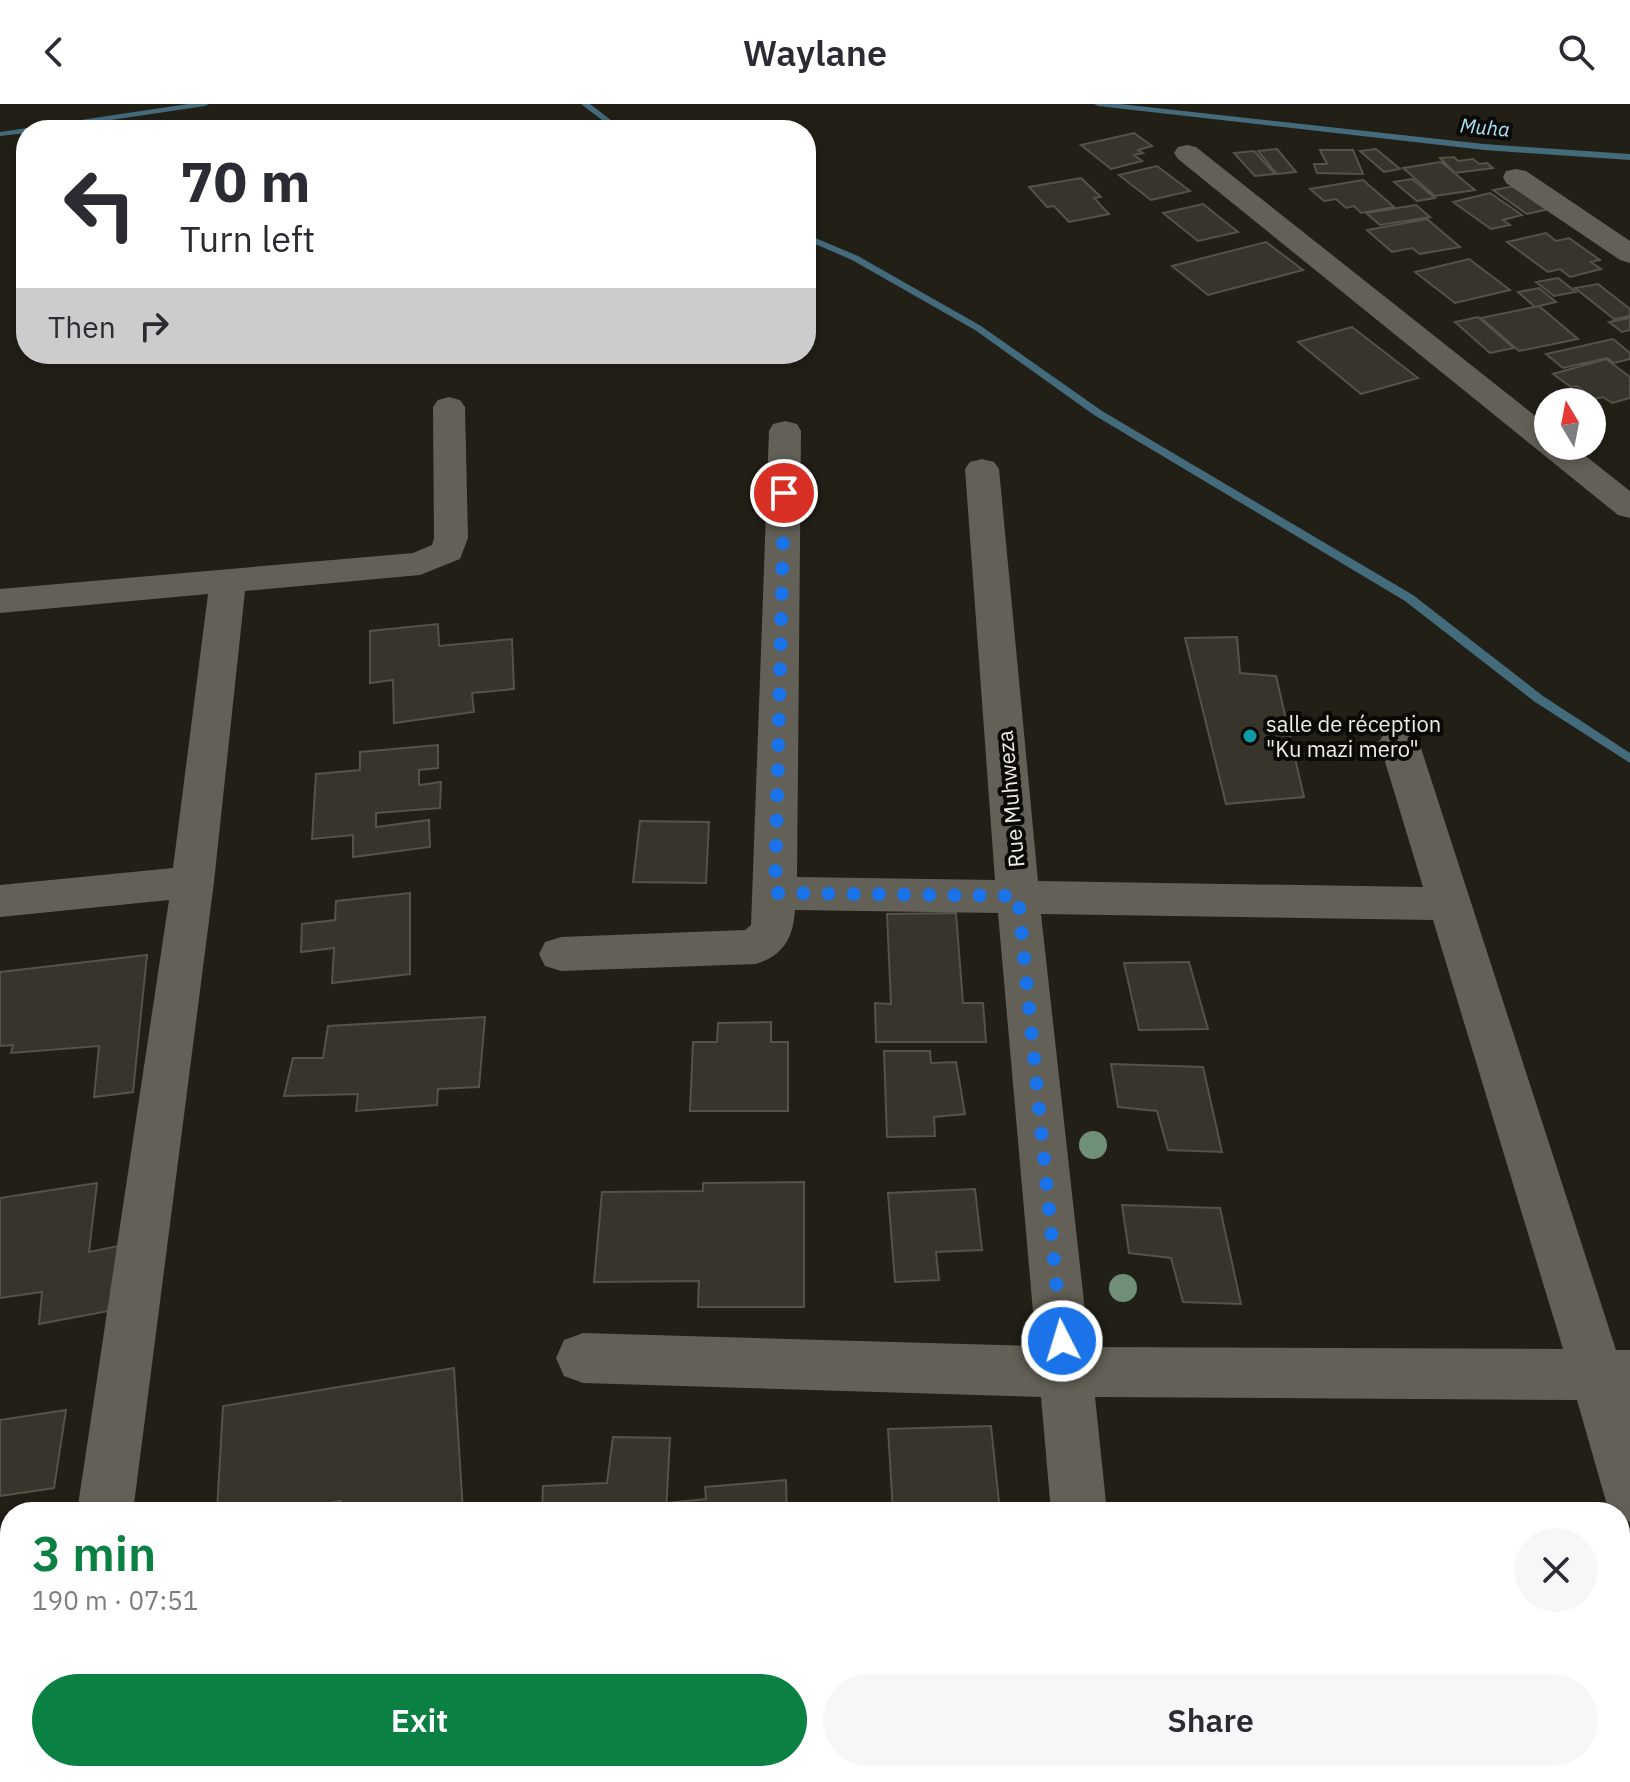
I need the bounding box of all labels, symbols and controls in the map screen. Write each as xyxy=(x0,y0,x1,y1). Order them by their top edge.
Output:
text: Waylane xyxy=(743,29,887,76)
icon: back xyxy=(32,30,76,74)
icon: search xyxy=(1554,30,1598,74)
water label: Muha xyxy=(1459,111,1511,143)
text: 70 m xyxy=(180,145,310,217)
icon: left xyxy=(48,152,152,256)
text: Turn left xyxy=(180,215,315,262)
icon: right xyxy=(132,304,176,348)
text: Then xyxy=(48,307,116,346)
north arrow xyxy=(1534,388,1606,460)
map controls xyxy=(1534,388,1606,460)
pin xyxy=(750,459,818,527)
icon: arrive xyxy=(762,471,806,515)
place label: salle de réception "Ku mazi mero" xyxy=(1266,709,1441,763)
marker: salle de réception "Ku mazi mero" xyxy=(1241,727,1259,745)
street label: Rue Muhweza xyxy=(990,729,1030,869)
position arrow xyxy=(1020,1299,1104,1383)
text: 3 min xyxy=(32,1522,156,1584)
button: close xyxy=(1514,1528,1598,1612)
text: 190 m · 07:51 xyxy=(32,1583,198,1617)
button: Exit xyxy=(32,1674,807,1766)
button: Share xyxy=(823,1674,1598,1766)

